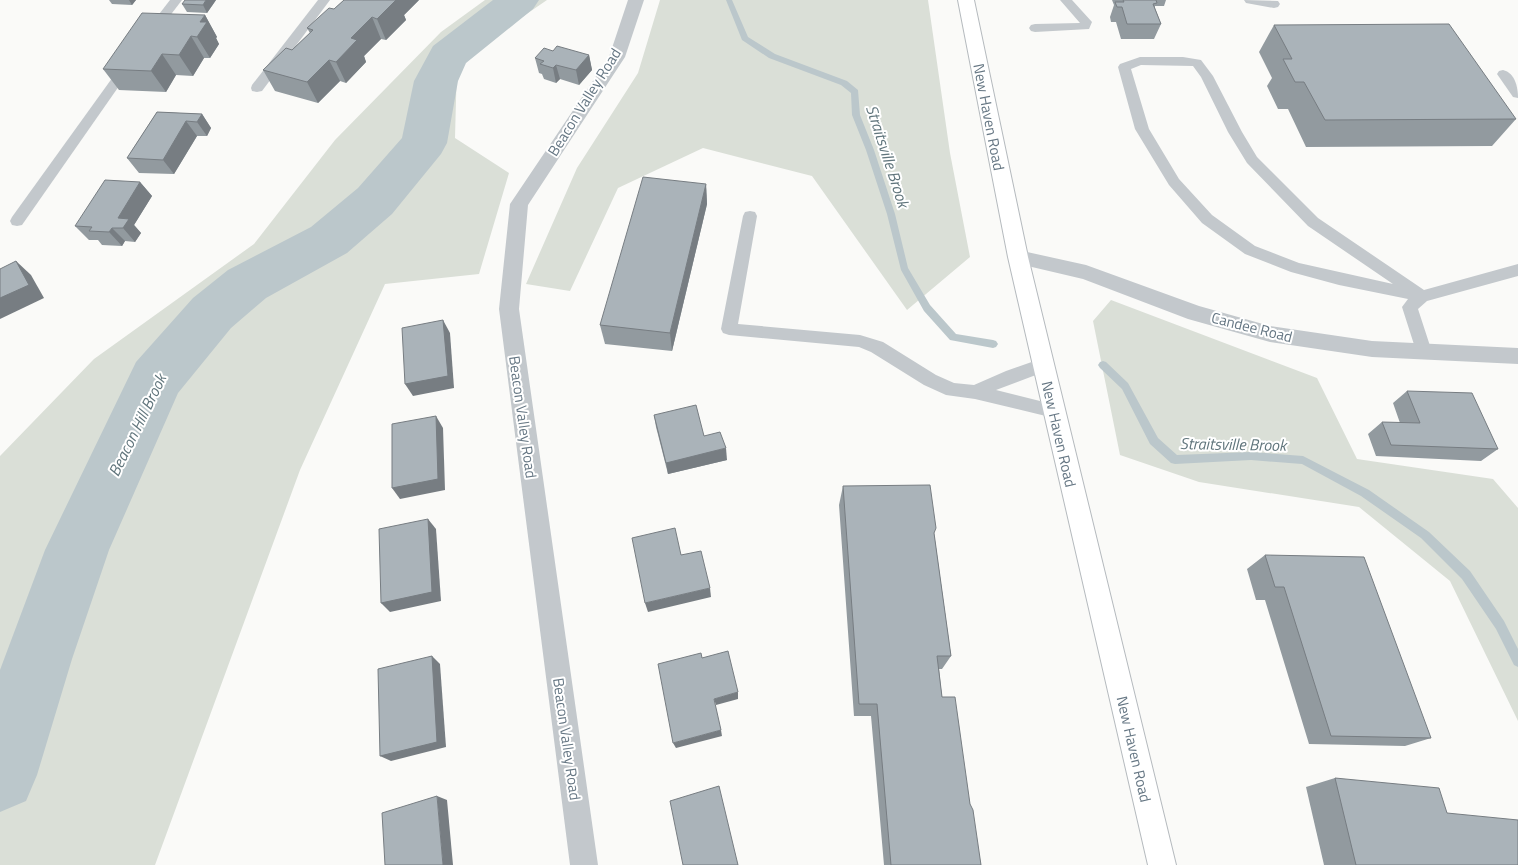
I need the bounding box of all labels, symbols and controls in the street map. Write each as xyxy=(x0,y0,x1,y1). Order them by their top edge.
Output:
street label: Beacon Valley Road xyxy=(542,44,626,160)
street label: New Haven Road xyxy=(967,62,1011,172)
water label: Straitsville Brook xyxy=(860,102,916,212)
street label: Candee Road xyxy=(1209,306,1295,348)
street label: Beacon Valley Road xyxy=(503,354,543,480)
water label: Beacon Hill Brook xyxy=(102,368,173,480)
street label: New Haven Road xyxy=(1036,379,1082,489)
water label: Straitsville Brook xyxy=(1180,431,1288,457)
street label: Beacon Valley Road xyxy=(547,676,587,802)
street label: New Haven Road xyxy=(1111,694,1157,804)

